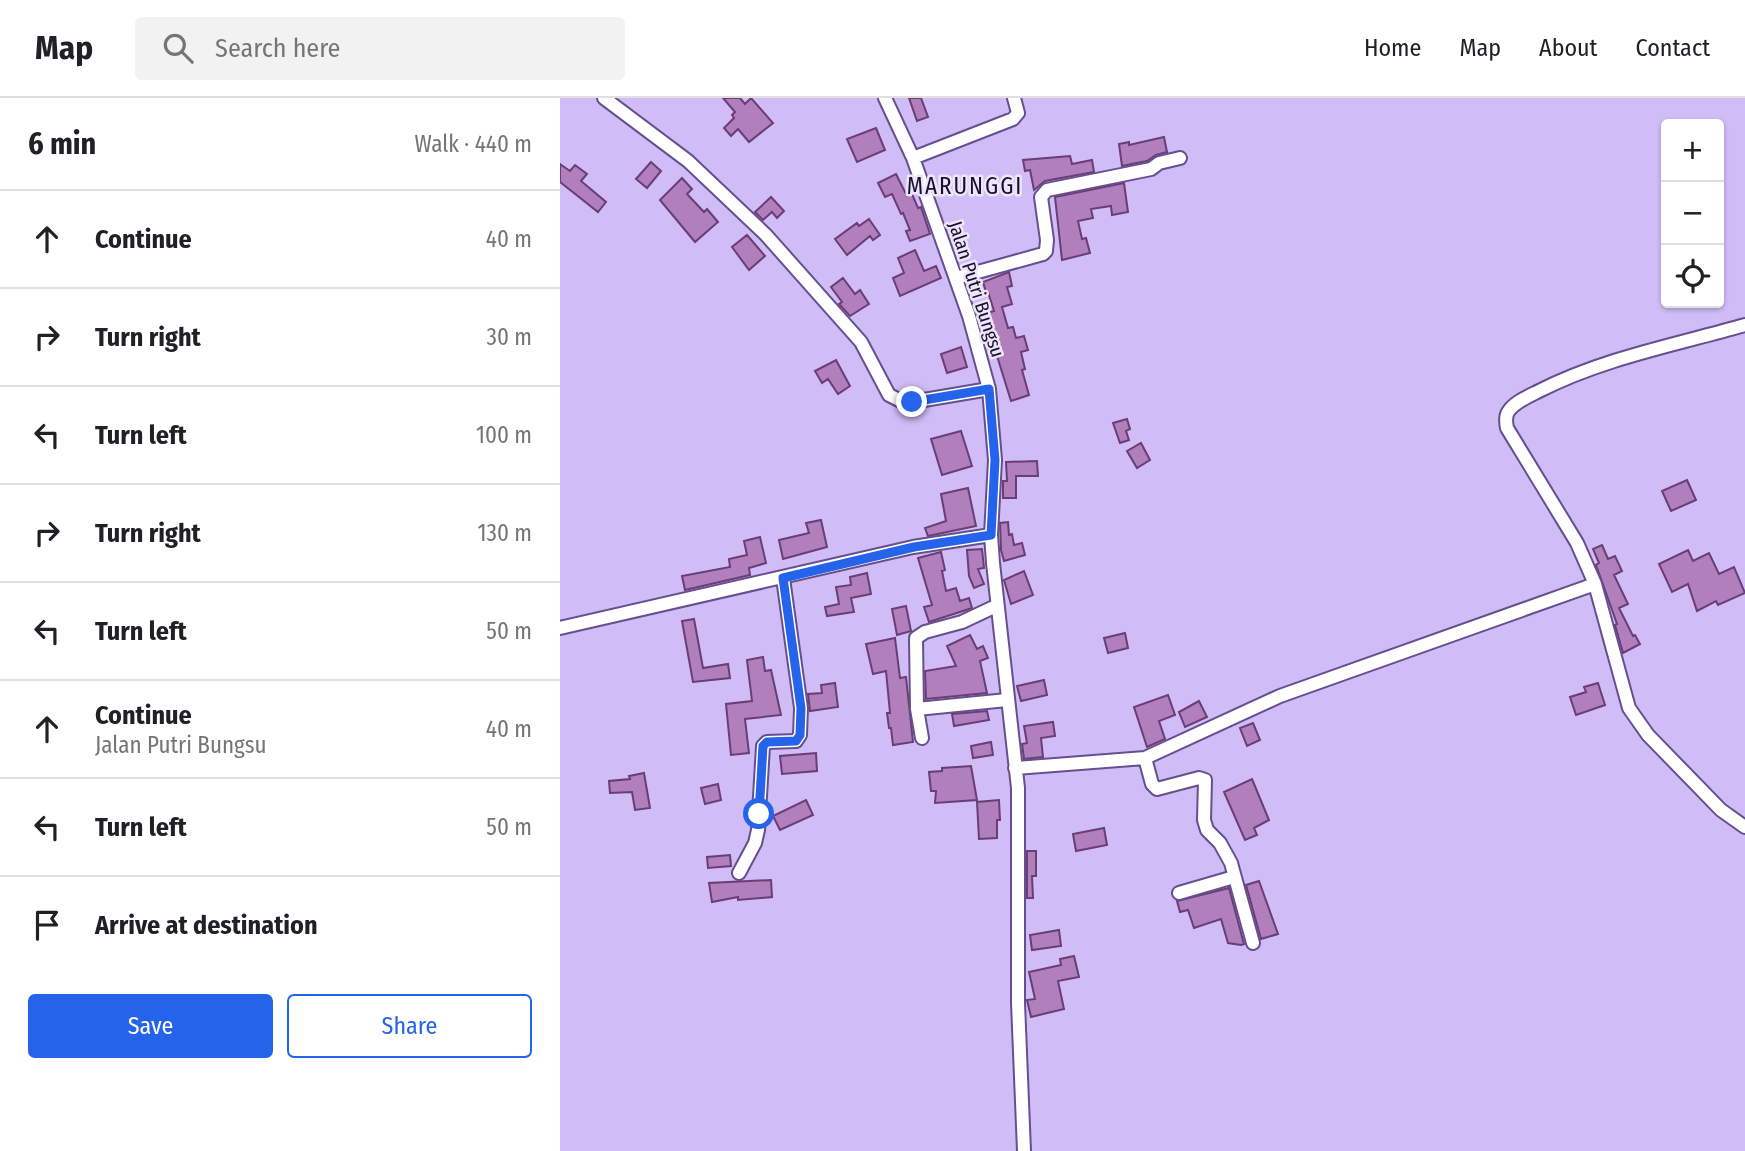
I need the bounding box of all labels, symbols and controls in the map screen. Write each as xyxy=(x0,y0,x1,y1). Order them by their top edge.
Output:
search box xyxy=(135,17,625,80)
text: Map xyxy=(35,28,93,68)
icon: search xyxy=(159,29,197,67)
text: Search here xyxy=(215,33,340,64)
text: Home xyxy=(1364,34,1421,62)
text: Map xyxy=(1459,34,1501,62)
text: About xyxy=(1539,34,1597,62)
text: Contact xyxy=(1635,34,1710,62)
map controls xyxy=(1661,119,1724,308)
button: + xyxy=(1661,119,1724,182)
text: 6 min xyxy=(28,126,96,162)
text: Walk · 440 m xyxy=(415,130,532,158)
district label: MARUNGGI xyxy=(907,172,1023,200)
button: − xyxy=(1661,182,1724,245)
street label: Jalan Putri Bungsu xyxy=(944,218,1009,360)
icon: ahead xyxy=(28,220,66,258)
text: Continue xyxy=(95,224,192,255)
text: 40 m xyxy=(486,225,532,253)
button: locate xyxy=(1661,245,1724,308)
icon: right xyxy=(28,318,66,356)
text: Turn right xyxy=(95,322,201,353)
text: 30 m xyxy=(487,323,532,351)
route end xyxy=(896,386,927,417)
icon: left xyxy=(28,416,66,454)
text: Turn left xyxy=(95,420,187,451)
text: 100 m xyxy=(476,421,532,449)
icon: right xyxy=(28,514,66,552)
text: Turn right xyxy=(95,518,201,549)
text: 130 m xyxy=(478,519,532,547)
icon: left xyxy=(28,612,66,650)
text: Turn left xyxy=(95,616,187,647)
text: 50 m xyxy=(486,617,532,645)
text: Continue xyxy=(95,700,192,731)
icon: ahead xyxy=(28,710,66,748)
text: 40 m xyxy=(486,715,532,743)
text: Jalan Putri Bungsu xyxy=(95,731,267,759)
route start xyxy=(743,798,774,829)
icon: left xyxy=(28,808,66,846)
text: Turn left xyxy=(95,812,187,843)
text: 50 m xyxy=(486,813,532,841)
icon: arrive xyxy=(28,906,66,944)
text: Arrive at destination xyxy=(95,910,318,941)
button: Save xyxy=(28,994,273,1058)
button: Share xyxy=(287,994,532,1058)

